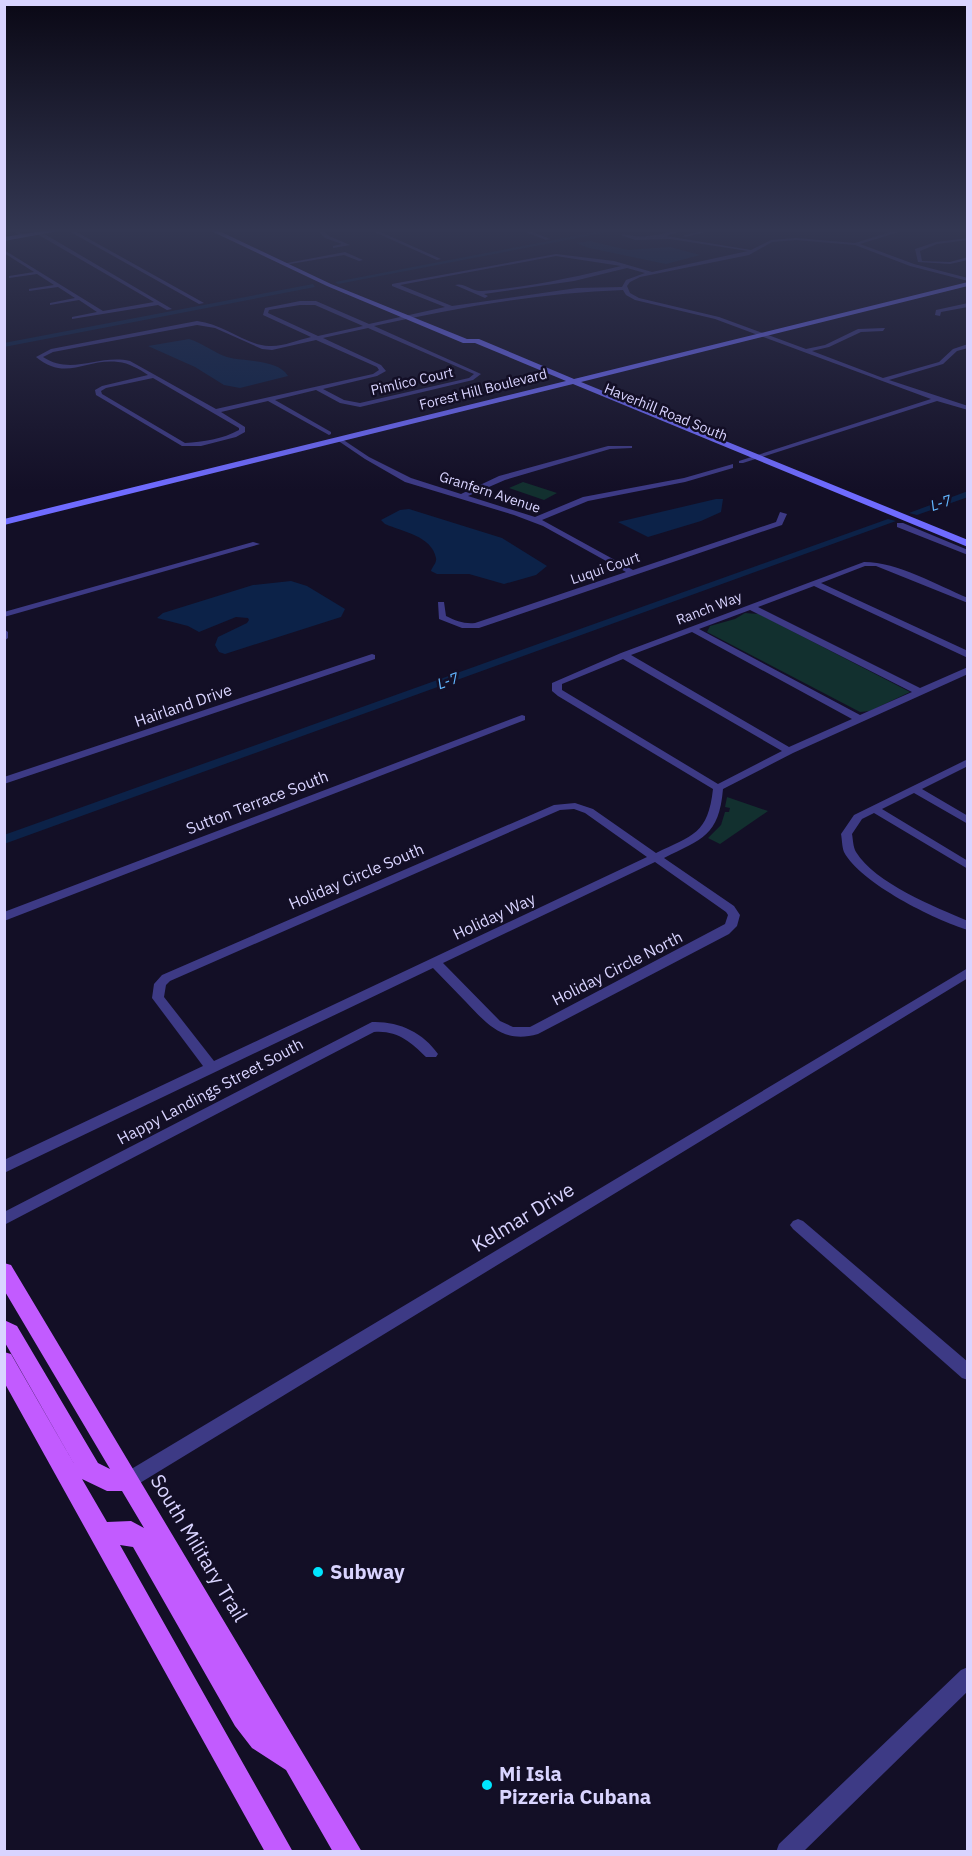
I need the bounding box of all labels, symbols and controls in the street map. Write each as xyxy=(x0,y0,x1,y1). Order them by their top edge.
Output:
street label: Pimlico Court xyxy=(369,363,455,399)
street label: Forest Hill Boulevard xyxy=(417,364,549,414)
street label: Haverhill Road South xyxy=(602,379,730,445)
street label: Granfern Avenue xyxy=(437,467,543,517)
water label: L-7 xyxy=(928,490,955,515)
street label: Luqui Court xyxy=(568,548,642,588)
street label: Ranch Way xyxy=(673,587,745,629)
water label: L-7 xyxy=(434,668,462,693)
street label: Hairland Drive xyxy=(132,679,235,731)
street label: Sutton Terrace South xyxy=(183,766,331,838)
street label: Holiday Circle South xyxy=(285,838,427,914)
street label: Holiday Way xyxy=(450,888,538,944)
street label: Holiday Circle North xyxy=(548,926,686,1010)
street label: Happy Landings Street South xyxy=(114,1033,306,1149)
street label: Kelmar Drive xyxy=(466,1175,579,1258)
street label: South Military Trail xyxy=(145,1469,254,1627)
place label: Subway xyxy=(330,1558,405,1585)
marker: Subway xyxy=(311,1565,325,1579)
place label: Mi Isla Pizzeria Cubana xyxy=(499,1760,651,1810)
marker: Mi Isla Pizzeria Cubana xyxy=(480,1778,494,1792)

